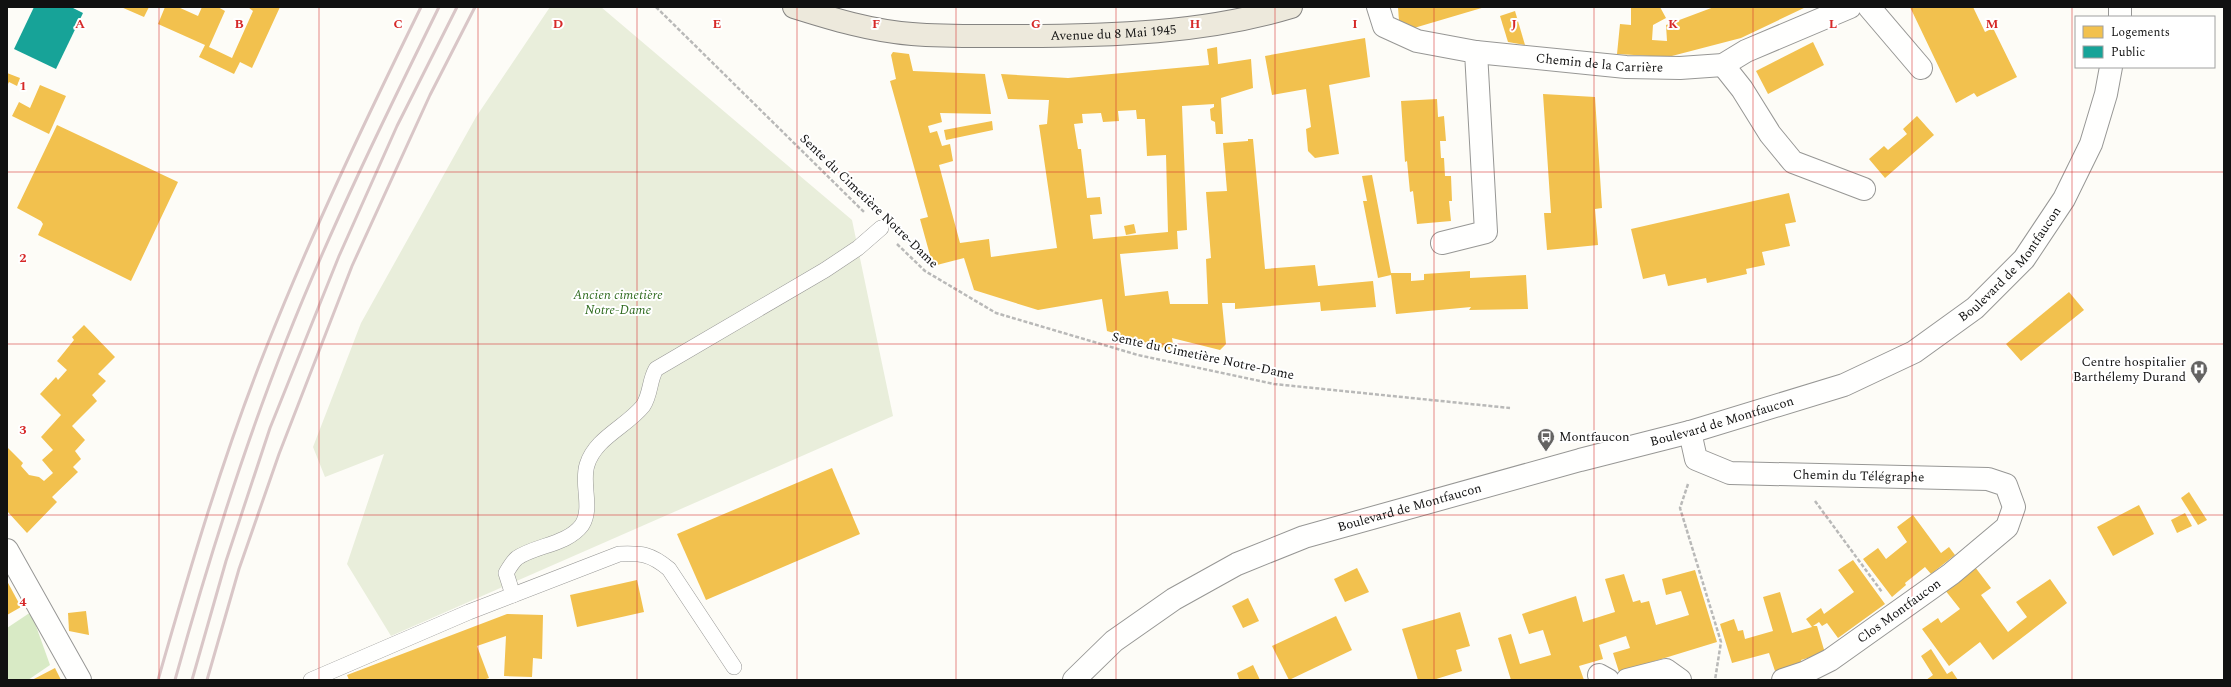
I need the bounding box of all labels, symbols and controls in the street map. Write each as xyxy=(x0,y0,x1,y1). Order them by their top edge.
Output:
text: A xyxy=(75,14,85,34)
text: B xyxy=(234,14,244,34)
text: C xyxy=(393,14,403,34)
text: D xyxy=(553,14,563,34)
text: E xyxy=(713,14,722,34)
text: F xyxy=(872,14,880,34)
text: G xyxy=(1031,14,1041,34)
text: H xyxy=(1190,14,1201,34)
text: I xyxy=(1352,14,1358,34)
text: J xyxy=(1511,14,1517,34)
text: K xyxy=(1668,14,1678,34)
text: L xyxy=(1829,14,1837,34)
text: M xyxy=(1986,14,1999,34)
legend xyxy=(2075,16,2215,68)
street label: Avenue du 8 Mai 1945 xyxy=(1050,19,1177,46)
text: Logements xyxy=(2111,23,2170,42)
text: Public xyxy=(2111,43,2145,62)
street label: Chemin de la Carrière xyxy=(1535,48,1663,78)
text: 1 xyxy=(19,76,27,96)
street label: Sente du Cimetière Notre-Dame xyxy=(795,129,943,273)
street label: Boulevard de Montfaucon xyxy=(1954,202,2066,327)
text: 2 xyxy=(19,248,27,268)
park label: Ancien cimetière Notre-Dame xyxy=(572,285,663,320)
street label: Sente du Cimetière Notre-Dame xyxy=(1110,327,1296,385)
place label: Centre hospitalier Barthélemy Durand xyxy=(2073,352,2186,387)
hospital icon: Centre hospitalier Barthélemy Durand xyxy=(2189,359,2209,384)
street label: Boulevard de Montfaucon xyxy=(1648,391,1797,452)
text: 3 xyxy=(19,420,27,440)
bus stop icon: Montfaucon xyxy=(1536,427,1556,452)
place label: Montfaucon xyxy=(1559,427,1630,447)
street label: Chemin du Télégraphe xyxy=(1793,464,1925,488)
street label: Boulevard de Montfaucon xyxy=(1335,478,1484,537)
street label: Clos Montfaucon xyxy=(1853,573,1946,648)
text: 4 xyxy=(19,592,27,612)

